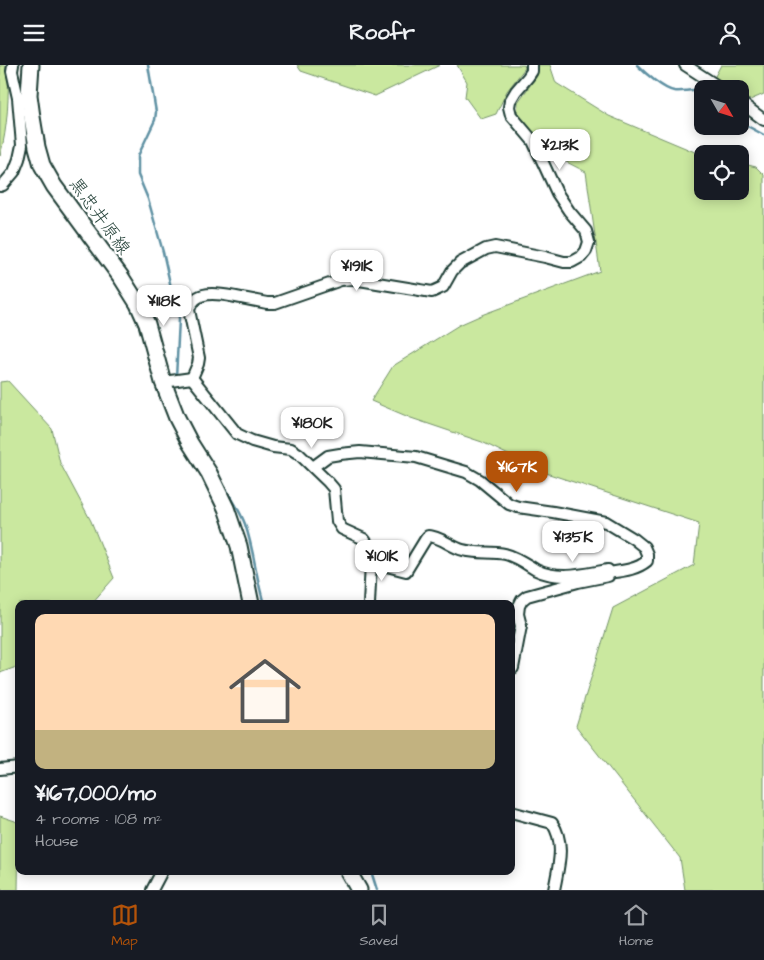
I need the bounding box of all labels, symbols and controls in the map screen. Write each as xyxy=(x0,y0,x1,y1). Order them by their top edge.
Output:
text: Roofr xyxy=(349,17,415,48)
icon: menu xyxy=(20,19,48,47)
icon: person xyxy=(716,19,744,47)
north arrow xyxy=(694,80,749,135)
map controls xyxy=(694,80,749,200)
pin: ¥213K xyxy=(525,129,595,171)
text: ¥213K xyxy=(541,134,579,156)
button: locate xyxy=(694,145,749,200)
street label: 黒忠井原線 xyxy=(63,173,136,260)
pin: ¥191K xyxy=(322,249,392,292)
text: ¥191K xyxy=(341,255,373,277)
pin: ¥118K xyxy=(129,285,199,327)
text: ¥118K xyxy=(148,290,180,312)
pin: ¥180K xyxy=(277,407,347,449)
text: ¥180K xyxy=(292,412,332,434)
pin: ¥167K xyxy=(482,451,552,493)
text: ¥167K xyxy=(497,456,537,478)
pin: ¥135K xyxy=(538,521,608,563)
text: ¥135K xyxy=(553,526,593,548)
pin: ¥101K xyxy=(347,539,417,582)
text: ¥101K xyxy=(366,545,398,567)
icon: home xyxy=(220,646,310,736)
text: ¥167,000/mo xyxy=(35,779,156,808)
text: 4 rooms · 108 m² xyxy=(35,808,162,830)
text: House xyxy=(35,830,79,852)
tab: Map xyxy=(111,901,139,951)
tab: Saved xyxy=(360,901,398,951)
tab: Home xyxy=(619,901,653,951)

